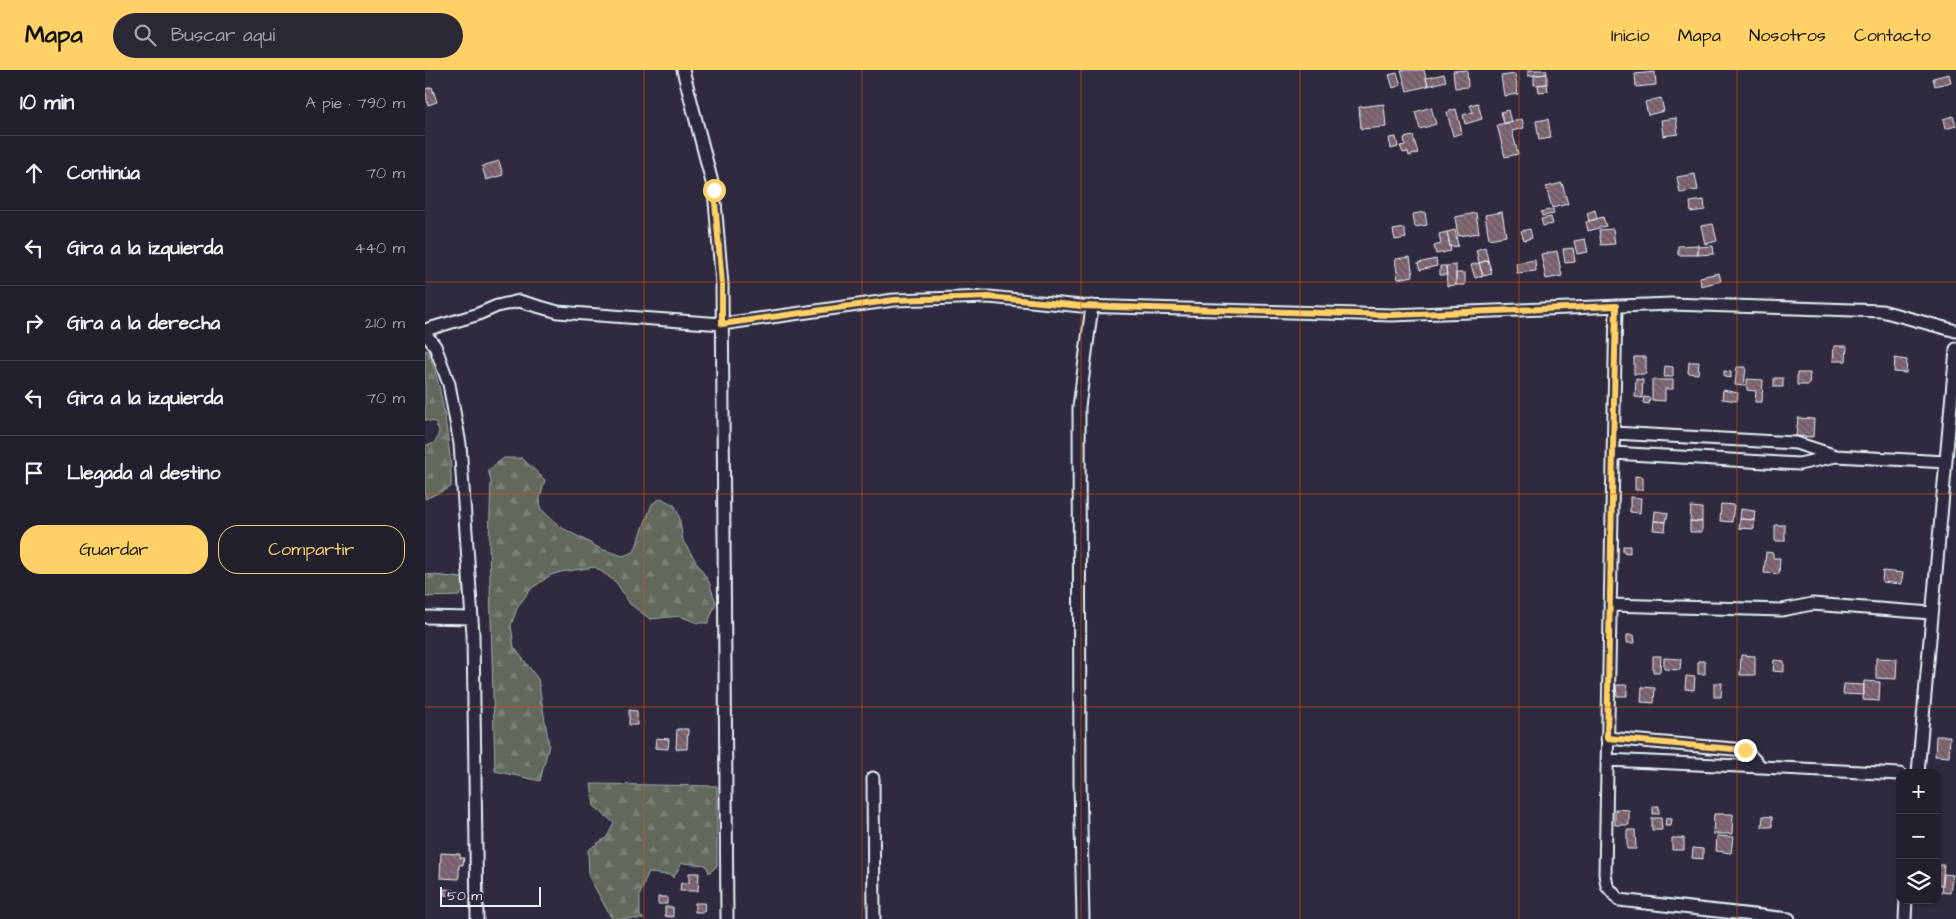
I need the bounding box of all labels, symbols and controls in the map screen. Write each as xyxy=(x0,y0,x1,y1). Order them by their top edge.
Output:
search box xyxy=(113,13,463,58)
text: Mapa xyxy=(25,18,83,52)
icon: search xyxy=(131,21,159,49)
text: Buscar aquí xyxy=(171,22,275,49)
text: Inicio xyxy=(1611,23,1650,48)
text: Mapa xyxy=(1678,23,1721,48)
text: Nosotros xyxy=(1749,23,1826,48)
text: Contacto xyxy=(1854,23,1931,48)
text: 10 min xyxy=(20,88,74,117)
text: A pie · 790 m xyxy=(305,92,405,114)
icon: ahead xyxy=(20,159,48,187)
text: Continúa xyxy=(67,160,140,187)
text: 70 m xyxy=(366,162,405,184)
route start xyxy=(703,179,726,202)
icon: left xyxy=(20,234,48,262)
text: Gira a la izquierda xyxy=(67,235,223,262)
text: 440 m xyxy=(354,237,405,259)
icon: right xyxy=(20,309,48,337)
text: Gira a la derecha xyxy=(67,310,220,337)
text: 210 m xyxy=(365,312,405,334)
icon: left xyxy=(20,384,48,412)
text: Gira a la izquierda xyxy=(67,385,223,412)
text: 70 m xyxy=(366,387,405,409)
icon: arrive xyxy=(20,459,48,487)
text: Llegada al destino xyxy=(67,460,220,487)
button: Guardar xyxy=(20,525,208,574)
button: Compartir xyxy=(218,525,405,574)
route end xyxy=(1734,739,1757,762)
map controls xyxy=(1896,769,1941,904)
button: + xyxy=(1896,769,1941,814)
button: − xyxy=(1896,814,1941,859)
button: layers xyxy=(1896,859,1941,904)
scale bar xyxy=(440,884,541,907)
text: 50 m xyxy=(447,886,482,906)

